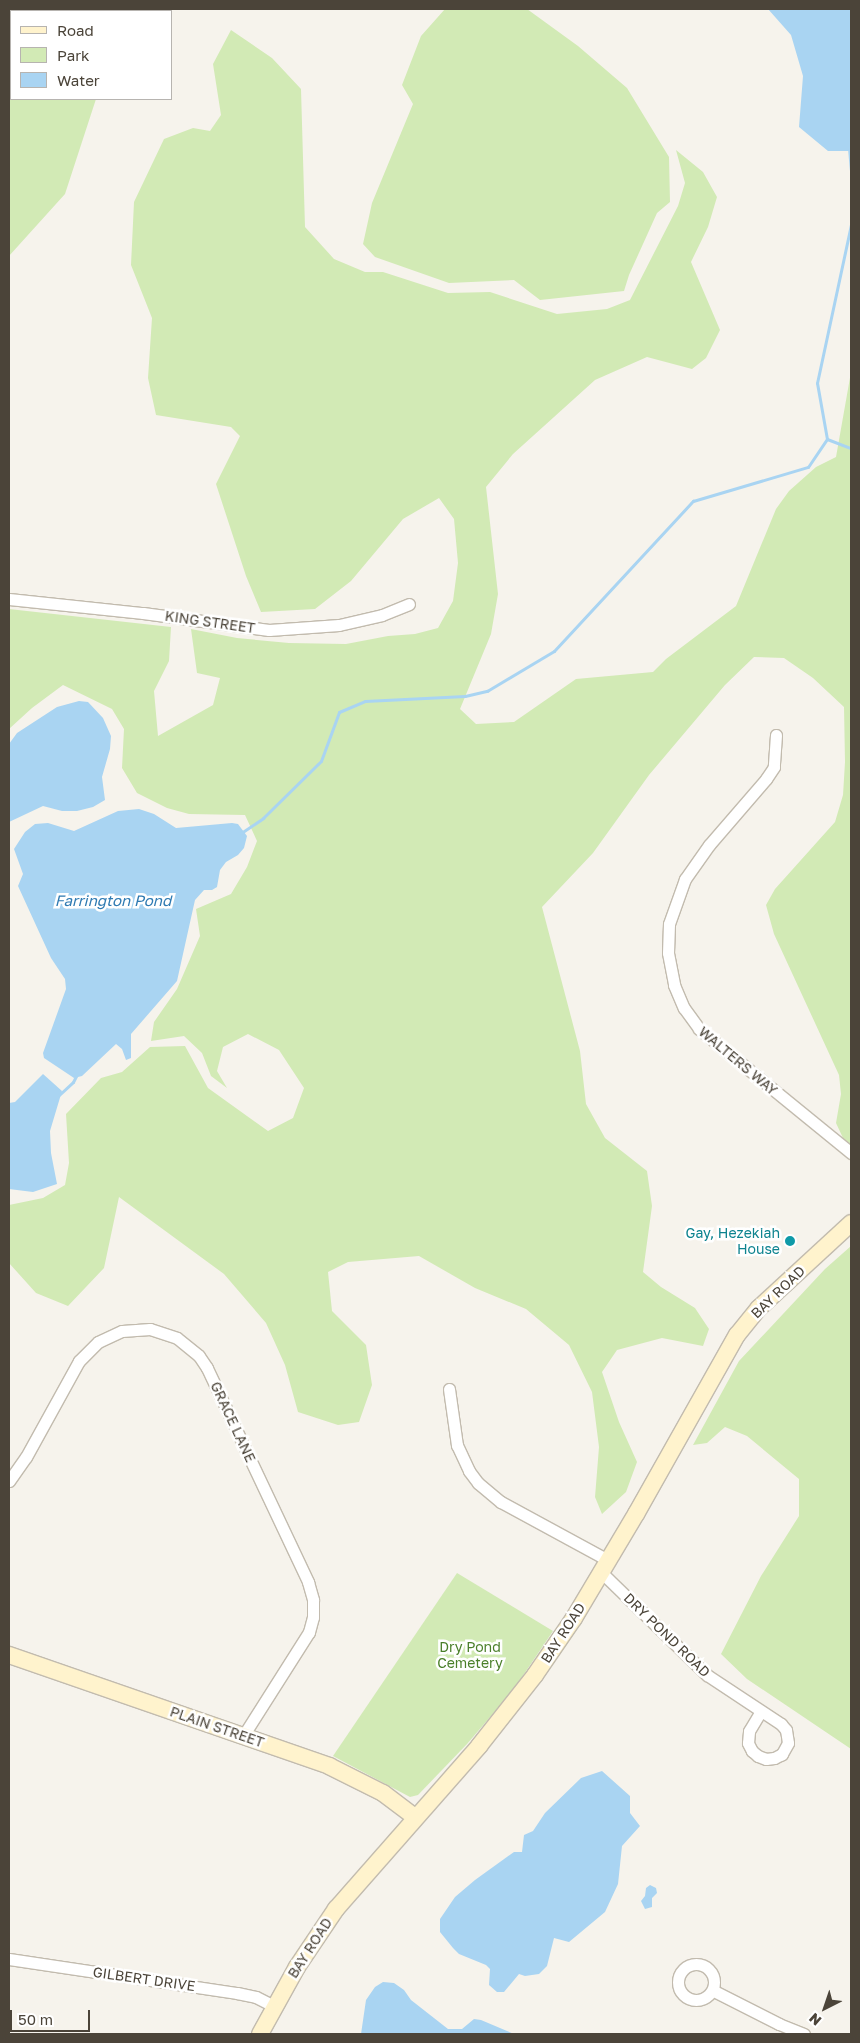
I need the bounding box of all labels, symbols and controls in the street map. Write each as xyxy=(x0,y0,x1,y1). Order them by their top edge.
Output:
legend xyxy=(10,10,172,100)
text: Road xyxy=(57,21,94,39)
text: Park xyxy=(57,46,89,64)
text: Water xyxy=(57,71,100,89)
street label: KING STREET xyxy=(164,607,256,637)
water label: Farrington Pond xyxy=(55,892,171,910)
street label: WALTERS WAY xyxy=(695,1023,781,1099)
place label: Gay, Hezekiah House xyxy=(686,1225,780,1258)
marker: Gay, Hezekiah House xyxy=(784,1235,796,1247)
street label: BAY ROAD xyxy=(748,1262,808,1322)
street label: GRACE LANE xyxy=(207,1379,259,1465)
street label: DRY POND ROAD xyxy=(620,1589,714,1681)
street label: BAY ROAD xyxy=(537,1600,589,1666)
park label: Dry Pond Cemetery xyxy=(437,1639,503,1671)
street label: PLAIN STREET xyxy=(168,1703,266,1751)
street label: BAY ROAD xyxy=(284,1915,336,1981)
street label: GILBERT DRIVE xyxy=(92,1963,196,1995)
north arrow xyxy=(800,1983,850,2033)
scale bar xyxy=(12,2000,92,2032)
text: 50 m xyxy=(18,2010,53,2028)
text: N xyxy=(805,2010,824,2030)

